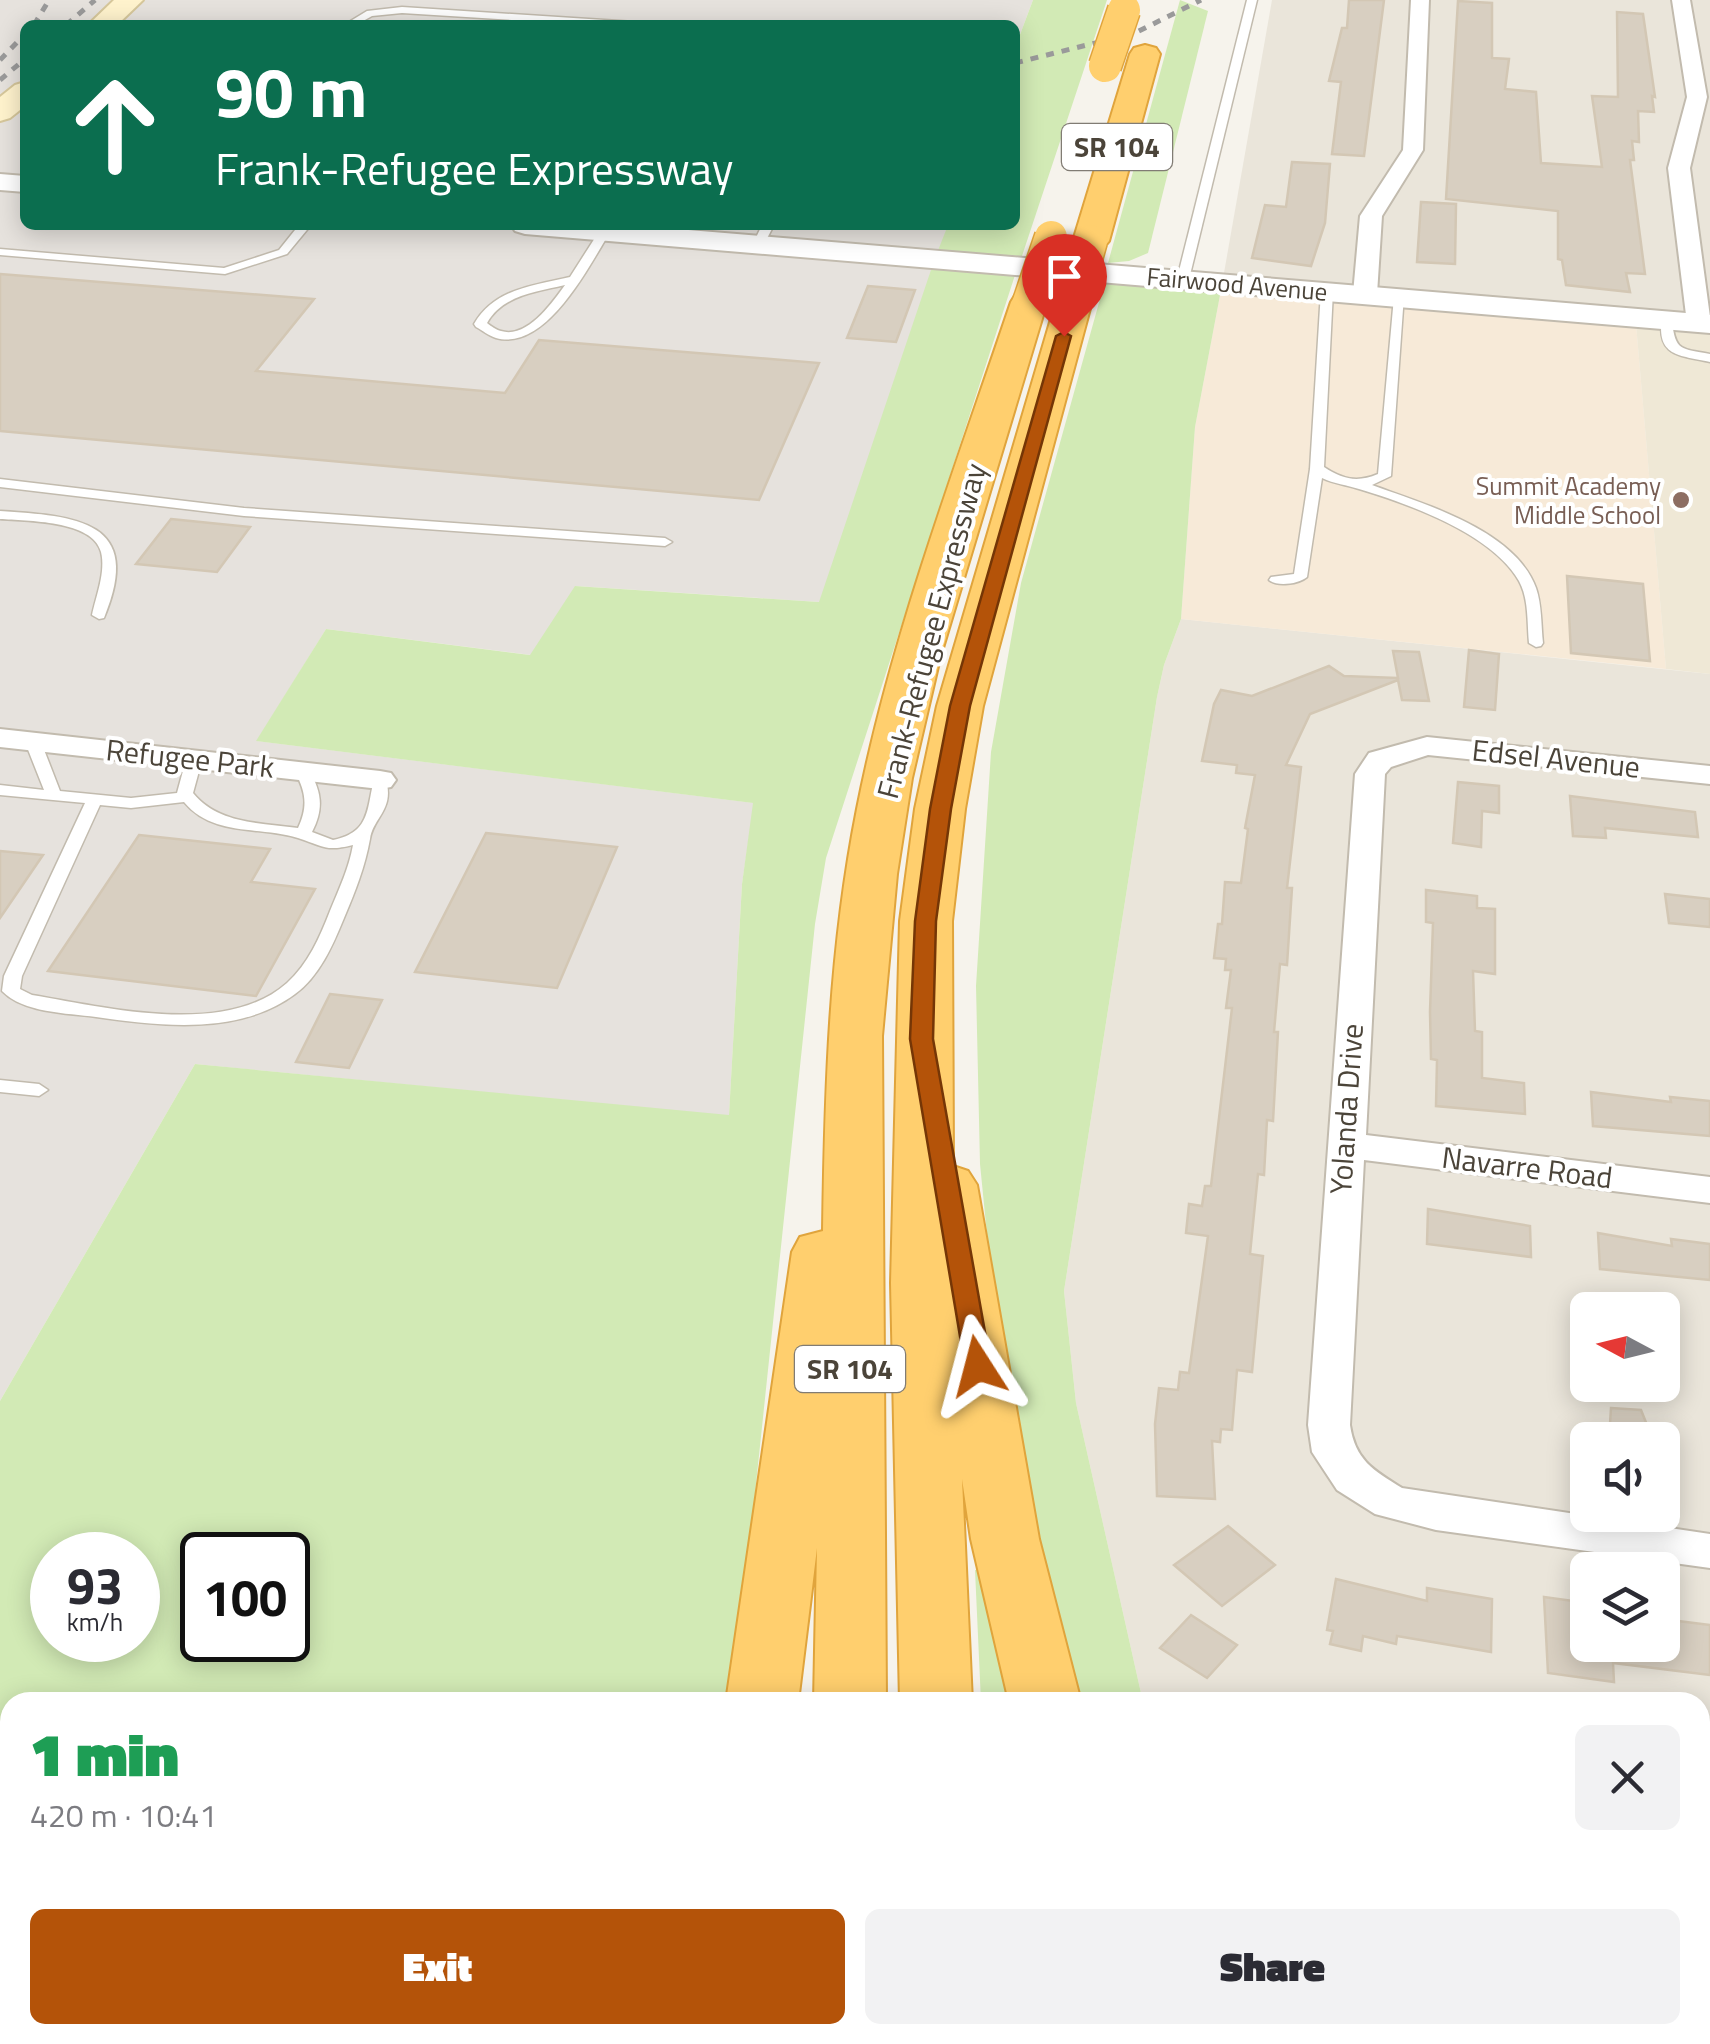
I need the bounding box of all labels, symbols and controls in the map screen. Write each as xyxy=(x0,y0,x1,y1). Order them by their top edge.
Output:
text: 90 m xyxy=(215,38,368,144)
icon: ahead xyxy=(50,60,180,190)
road number: SR 104 xyxy=(1062,124,1172,170)
text: Frank-Refugee Expressway xyxy=(215,134,734,202)
pin xyxy=(1022,234,1107,337)
icon: arrive xyxy=(1037,249,1092,304)
street label: Fairwood Avenue xyxy=(1145,257,1329,311)
street label: Frank-Refugee Expressway xyxy=(864,458,998,804)
place label: Summit Academy Middle School xyxy=(1476,467,1661,534)
marker: Summit Academy Middle School xyxy=(1670,489,1692,511)
street label: Refugee Park xyxy=(104,726,277,790)
street label: Edsel Avenue xyxy=(1470,726,1642,790)
street label: Yolanda Drive xyxy=(1317,1022,1375,1196)
street label: Navarre Road xyxy=(1439,1134,1615,1200)
north arrow xyxy=(1570,1292,1680,1402)
map controls xyxy=(1570,1292,1680,1662)
position arrow xyxy=(926,1314,1030,1418)
road number: SR 104 xyxy=(795,1346,905,1392)
button: sound xyxy=(1570,1422,1680,1532)
speed limit sign: 100 xyxy=(180,1532,310,1662)
text: 93 xyxy=(67,1547,123,1623)
button: layers xyxy=(1570,1552,1680,1662)
text: km/h xyxy=(67,1603,123,1641)
text: 1 min xyxy=(30,1708,179,1799)
button: close xyxy=(1575,1725,1680,1830)
text: 420 m · 10:41 xyxy=(30,1791,217,1839)
button: Exit xyxy=(30,1909,845,2024)
button: Share xyxy=(865,1909,1680,2024)

